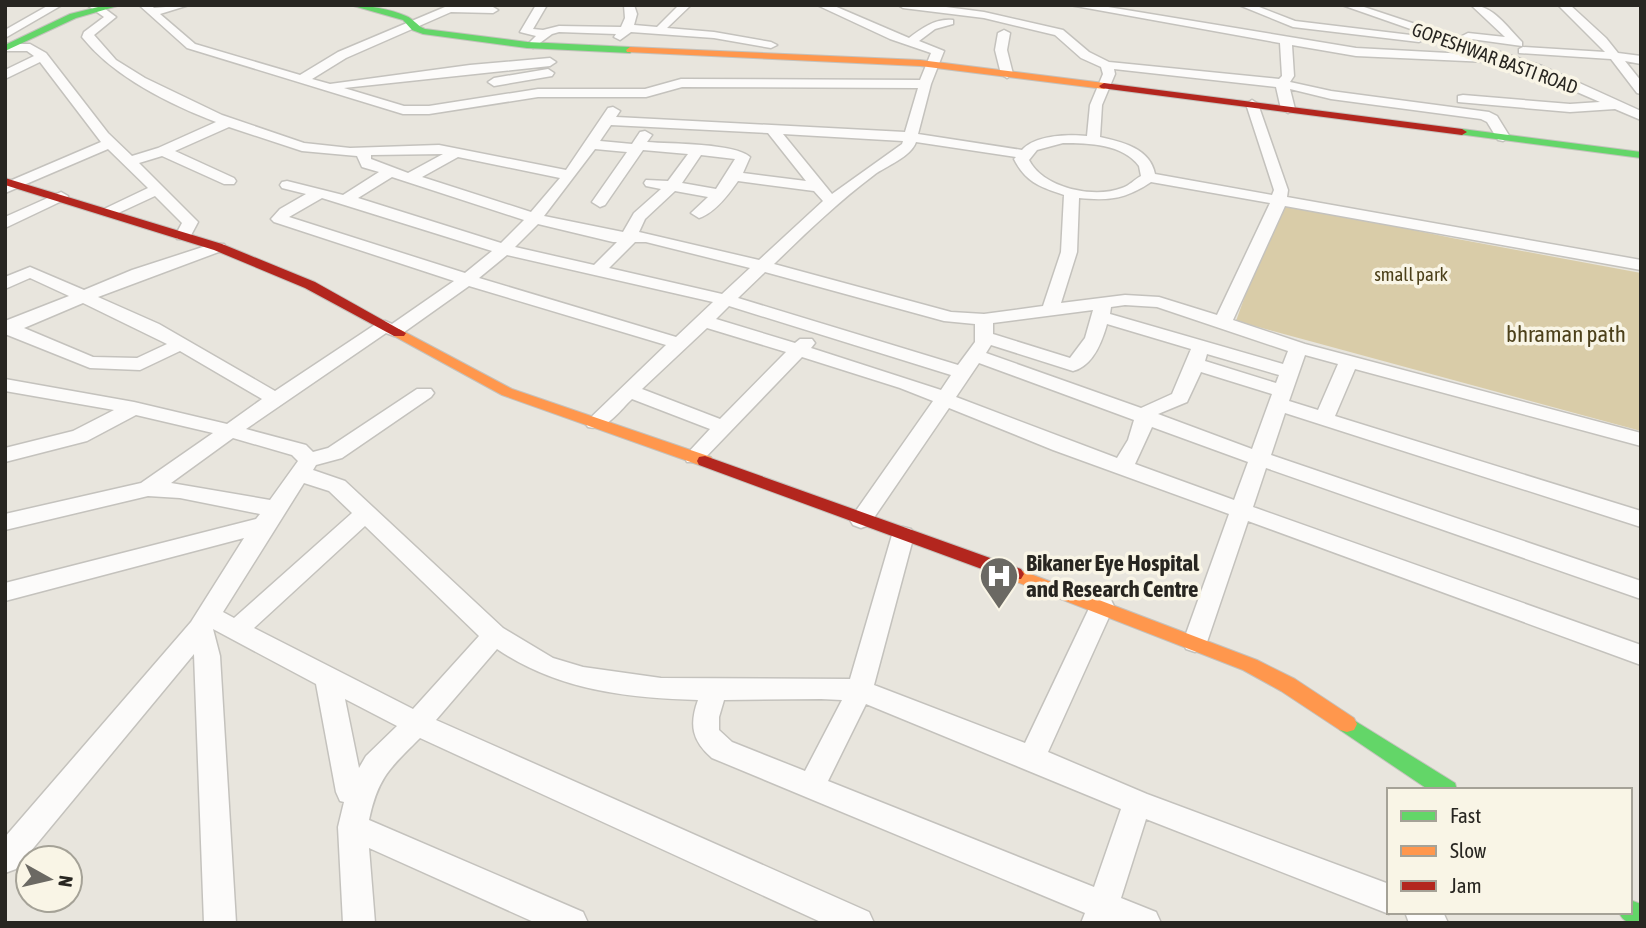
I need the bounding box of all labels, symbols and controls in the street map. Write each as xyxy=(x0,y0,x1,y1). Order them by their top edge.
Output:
street label: GOPESHWAR BASTI ROAD xyxy=(1409,18,1581,98)
park label: small park xyxy=(1374,263,1448,285)
park label: bhraman path xyxy=(1506,321,1626,347)
place label: Bikaner Eye Hospital and Research Centre xyxy=(1026,550,1200,602)
hospital icon: Bikaner Eye Hospital and Research Centre xyxy=(978,555,1020,610)
legend xyxy=(1387,788,1632,914)
text: Fast xyxy=(1450,803,1481,827)
text: Slow xyxy=(1450,838,1487,862)
north arrow xyxy=(14,844,84,914)
text: Jam xyxy=(1450,873,1482,897)
text: N xyxy=(54,874,78,888)

